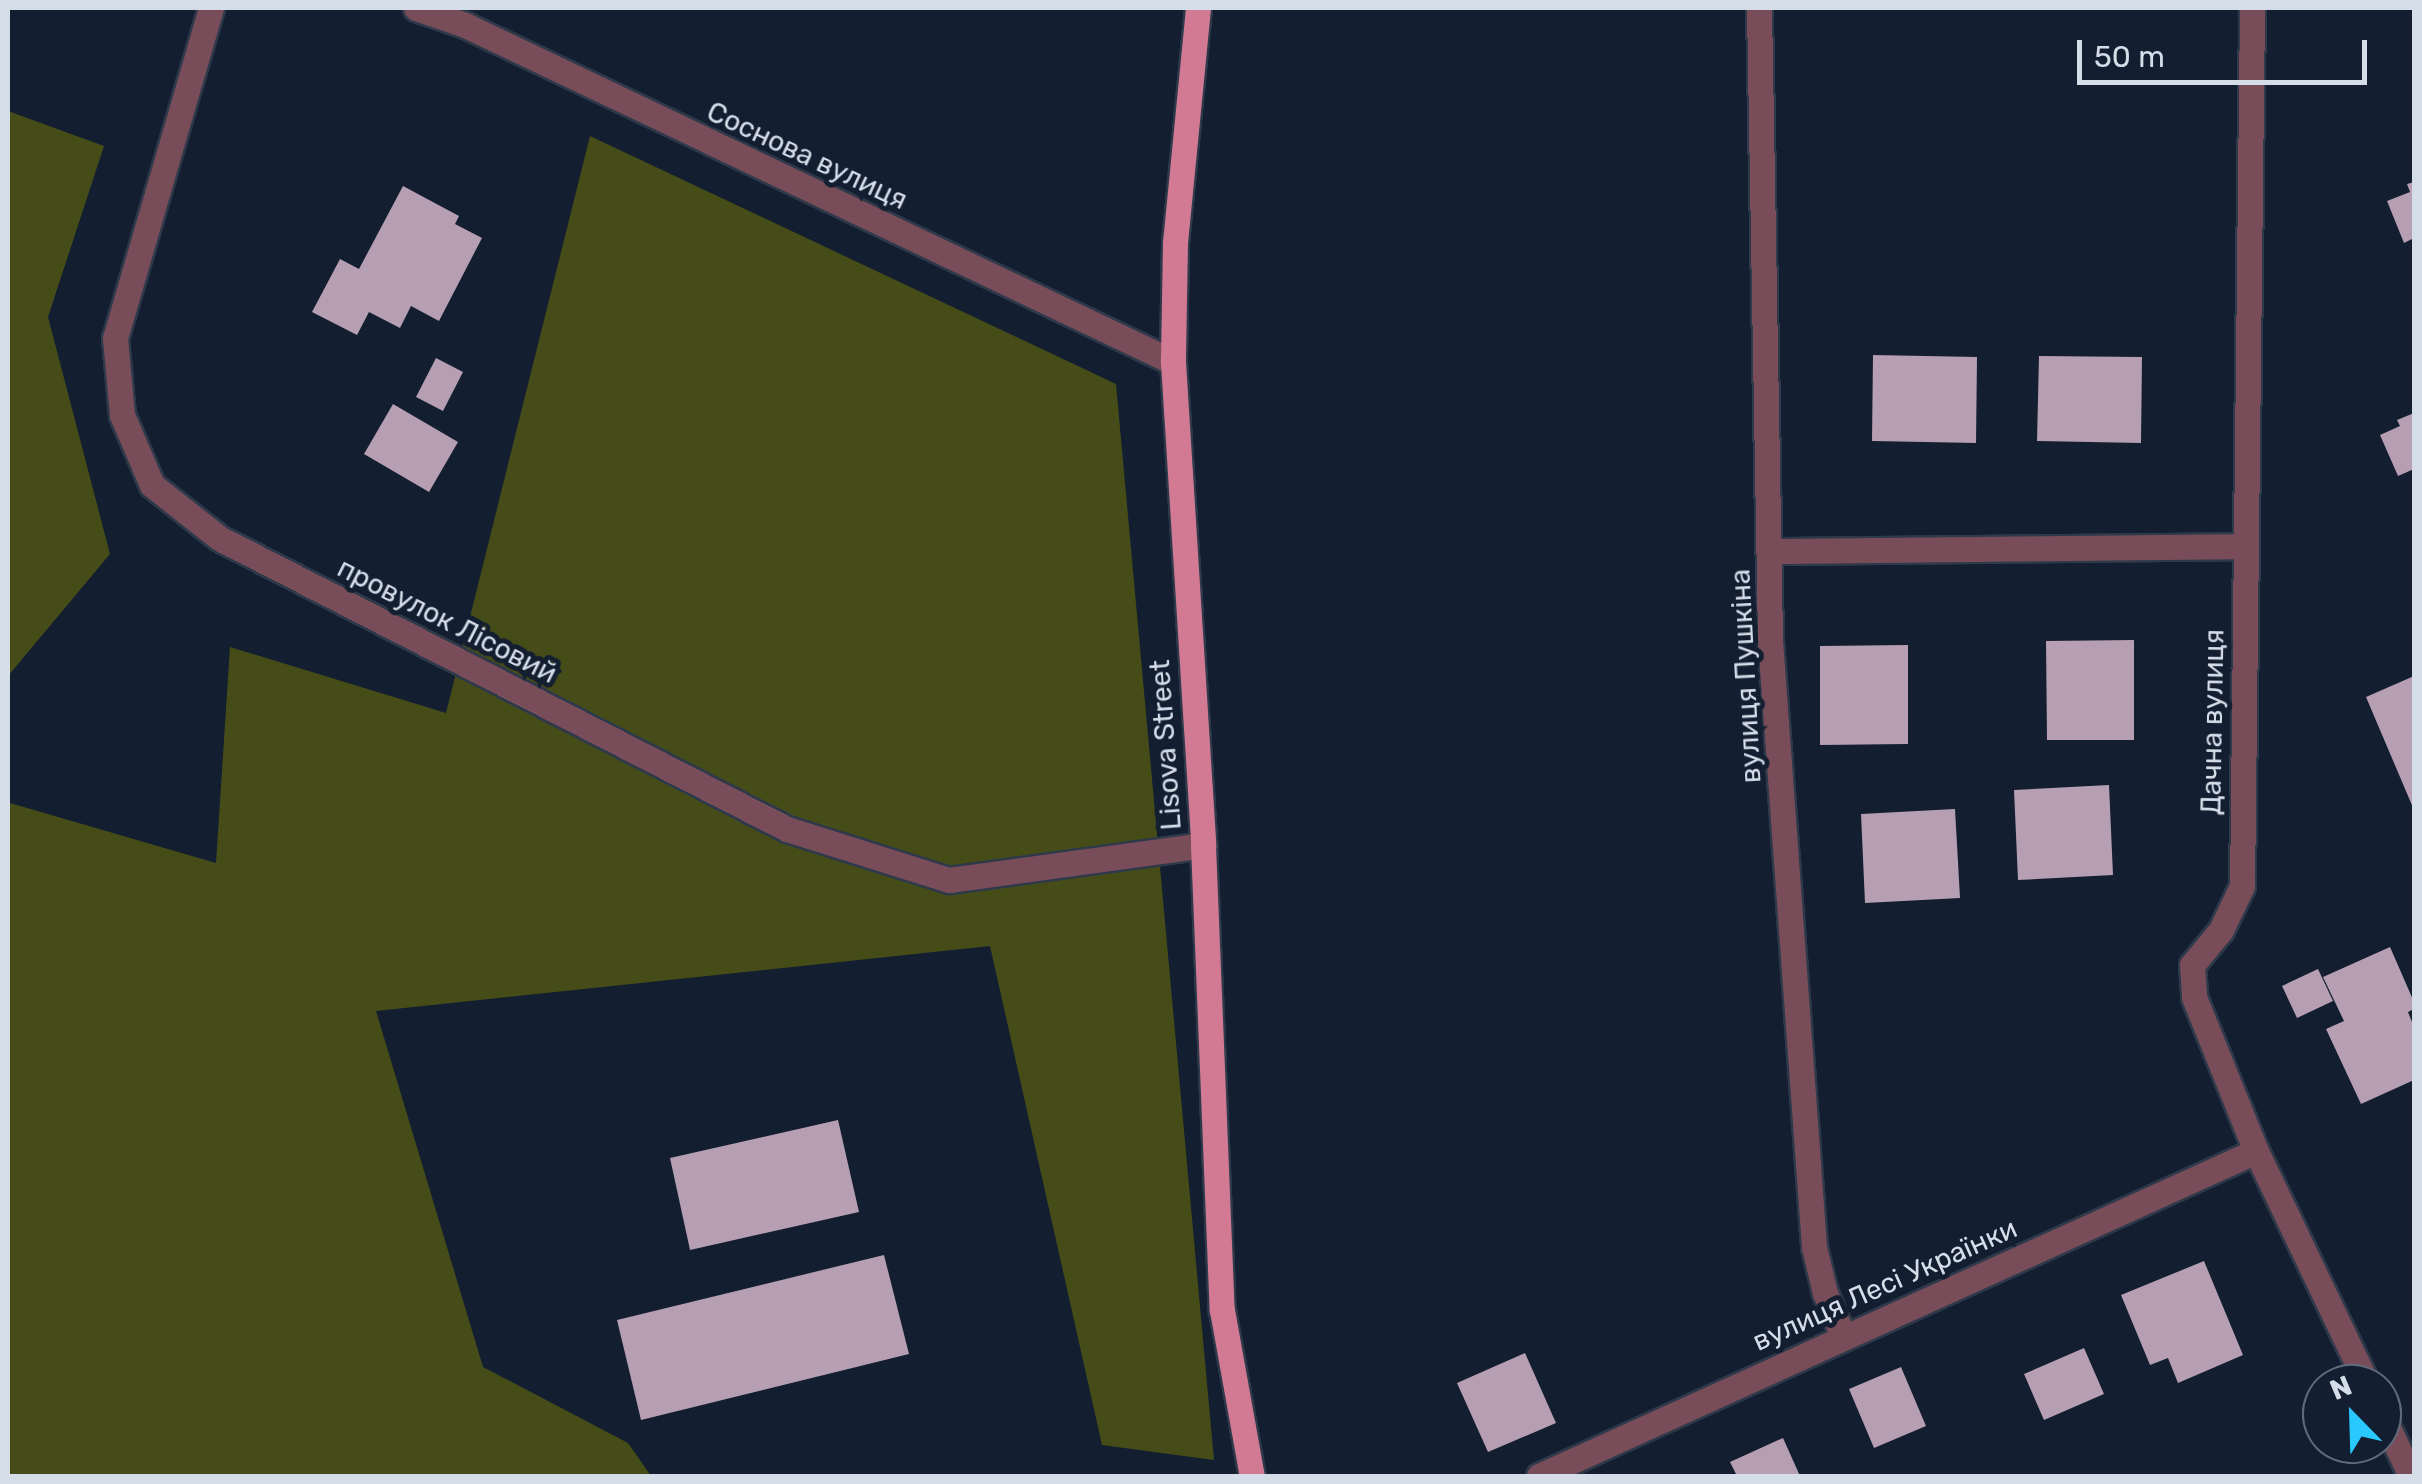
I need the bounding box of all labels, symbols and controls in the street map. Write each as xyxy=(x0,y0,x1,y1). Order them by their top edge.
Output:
scale bar xyxy=(2082,20,2372,82)
text: 50 m xyxy=(2094,39,2165,75)
street label: Соснова вулиця xyxy=(701,95,913,217)
street label: провулок Лісовий xyxy=(332,551,562,691)
street label: вулиця Пушкіна xyxy=(1724,568,1768,784)
street label: Дачна вулиця xyxy=(2195,629,2231,815)
street label: Lisova Street xyxy=(1143,659,1189,831)
street label: вулиця Лесі Українки xyxy=(1748,1212,2022,1358)
north arrow xyxy=(2302,1364,2402,1464)
text: N xyxy=(2325,1369,2357,1407)

